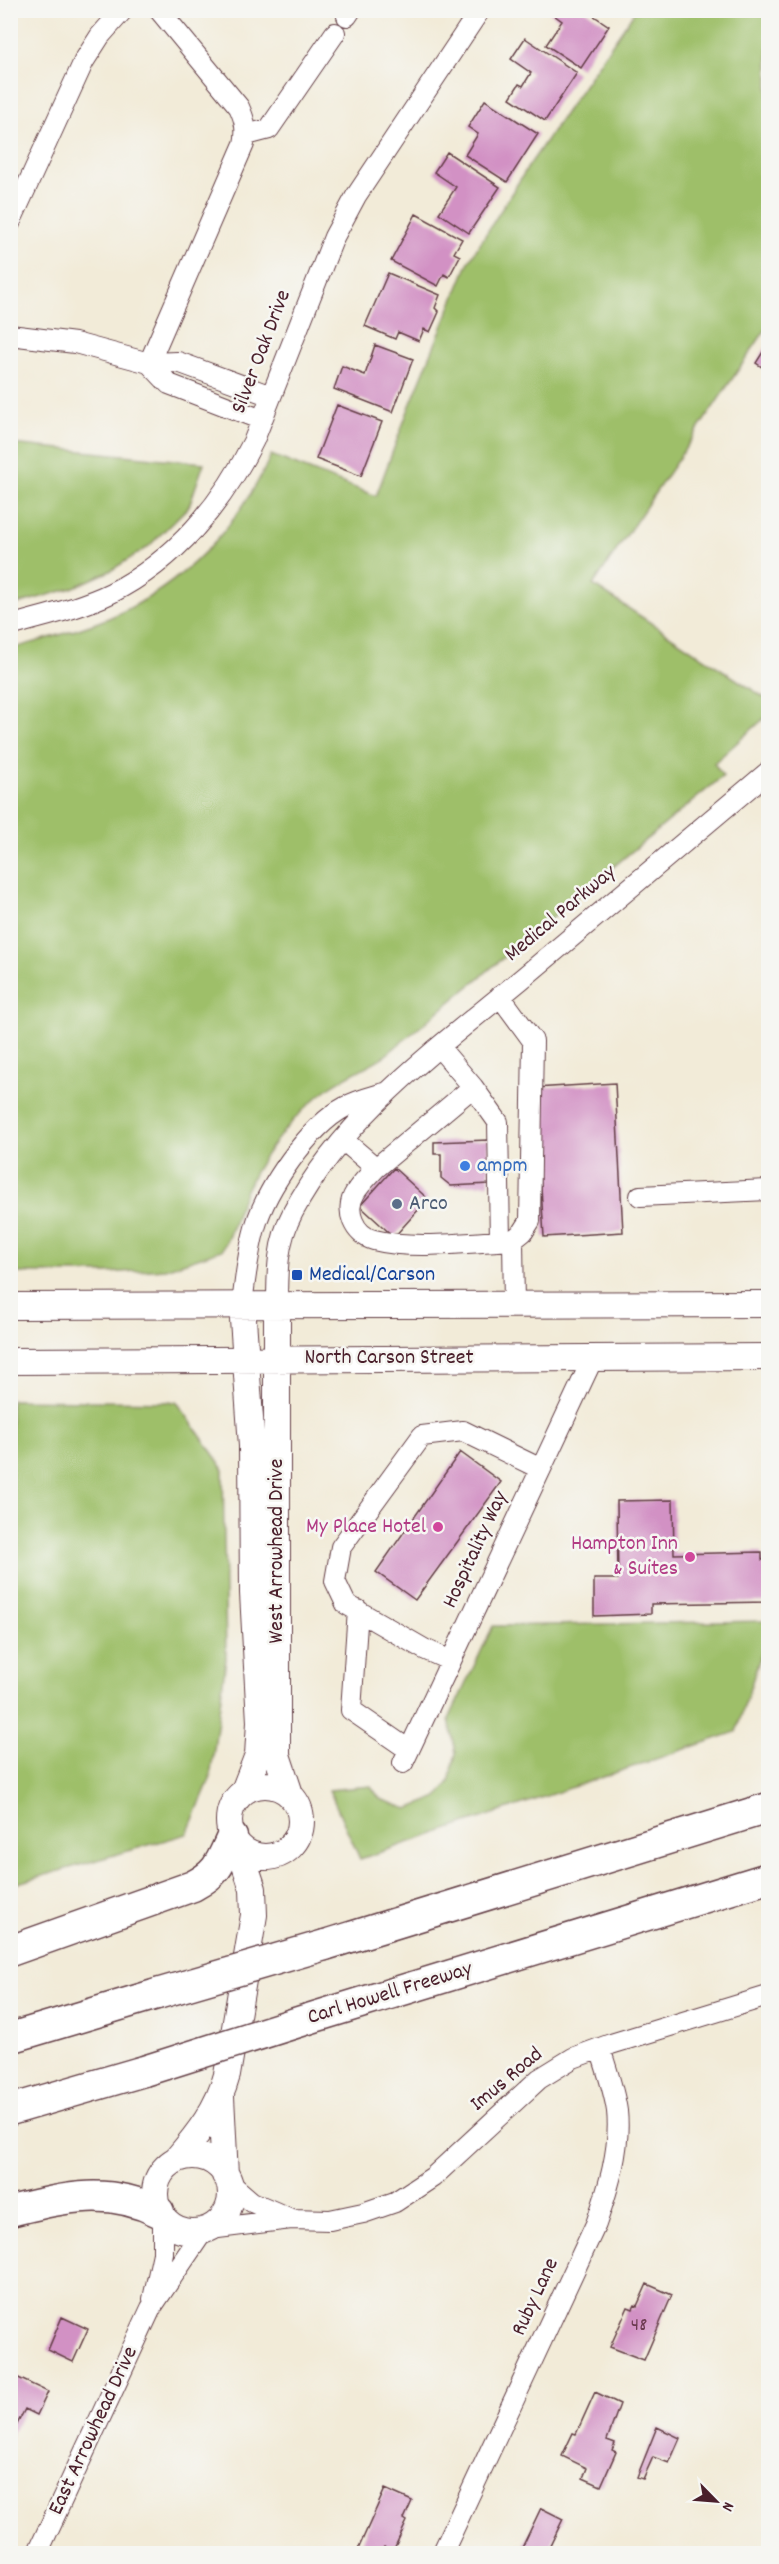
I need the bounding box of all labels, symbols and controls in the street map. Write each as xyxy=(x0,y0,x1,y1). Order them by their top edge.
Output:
street label: Silver Oak Drive xyxy=(224,286,300,418)
street label: Medical Parkway xyxy=(498,857,624,970)
place label: ampm xyxy=(477,1151,528,1182)
marker: ampm xyxy=(458,1159,472,1173)
place label: Arco xyxy=(409,1189,448,1220)
marker: Arco xyxy=(390,1197,404,1211)
place label: Medical/Carson xyxy=(309,1260,435,1291)
marker: Medical/Carson xyxy=(290,1268,304,1282)
street label: North Carson Street xyxy=(304,1343,474,1374)
street label: West Arrowhead Drive xyxy=(262,1459,293,1643)
street label: Hospitality Way xyxy=(435,1485,517,1614)
place label: My Place Hotel xyxy=(306,1512,426,1543)
marker: My Place Hotel xyxy=(431,1520,445,1534)
place label: Hampton Inn & Suites xyxy=(571,1529,678,1585)
marker: Hampton Inn & Suites xyxy=(683,1550,697,1564)
street label: Carl Howell Freeway xyxy=(304,1954,477,2034)
street label: Imus Road xyxy=(464,2040,550,2120)
street label: Ruby Lane xyxy=(504,2253,568,2341)
house number: 48 xyxy=(631,2312,647,2340)
street label: East Arrowhead Drive xyxy=(41,2342,147,2520)
north arrow xyxy=(686,2471,746,2531)
text: N xyxy=(715,2498,739,2515)

